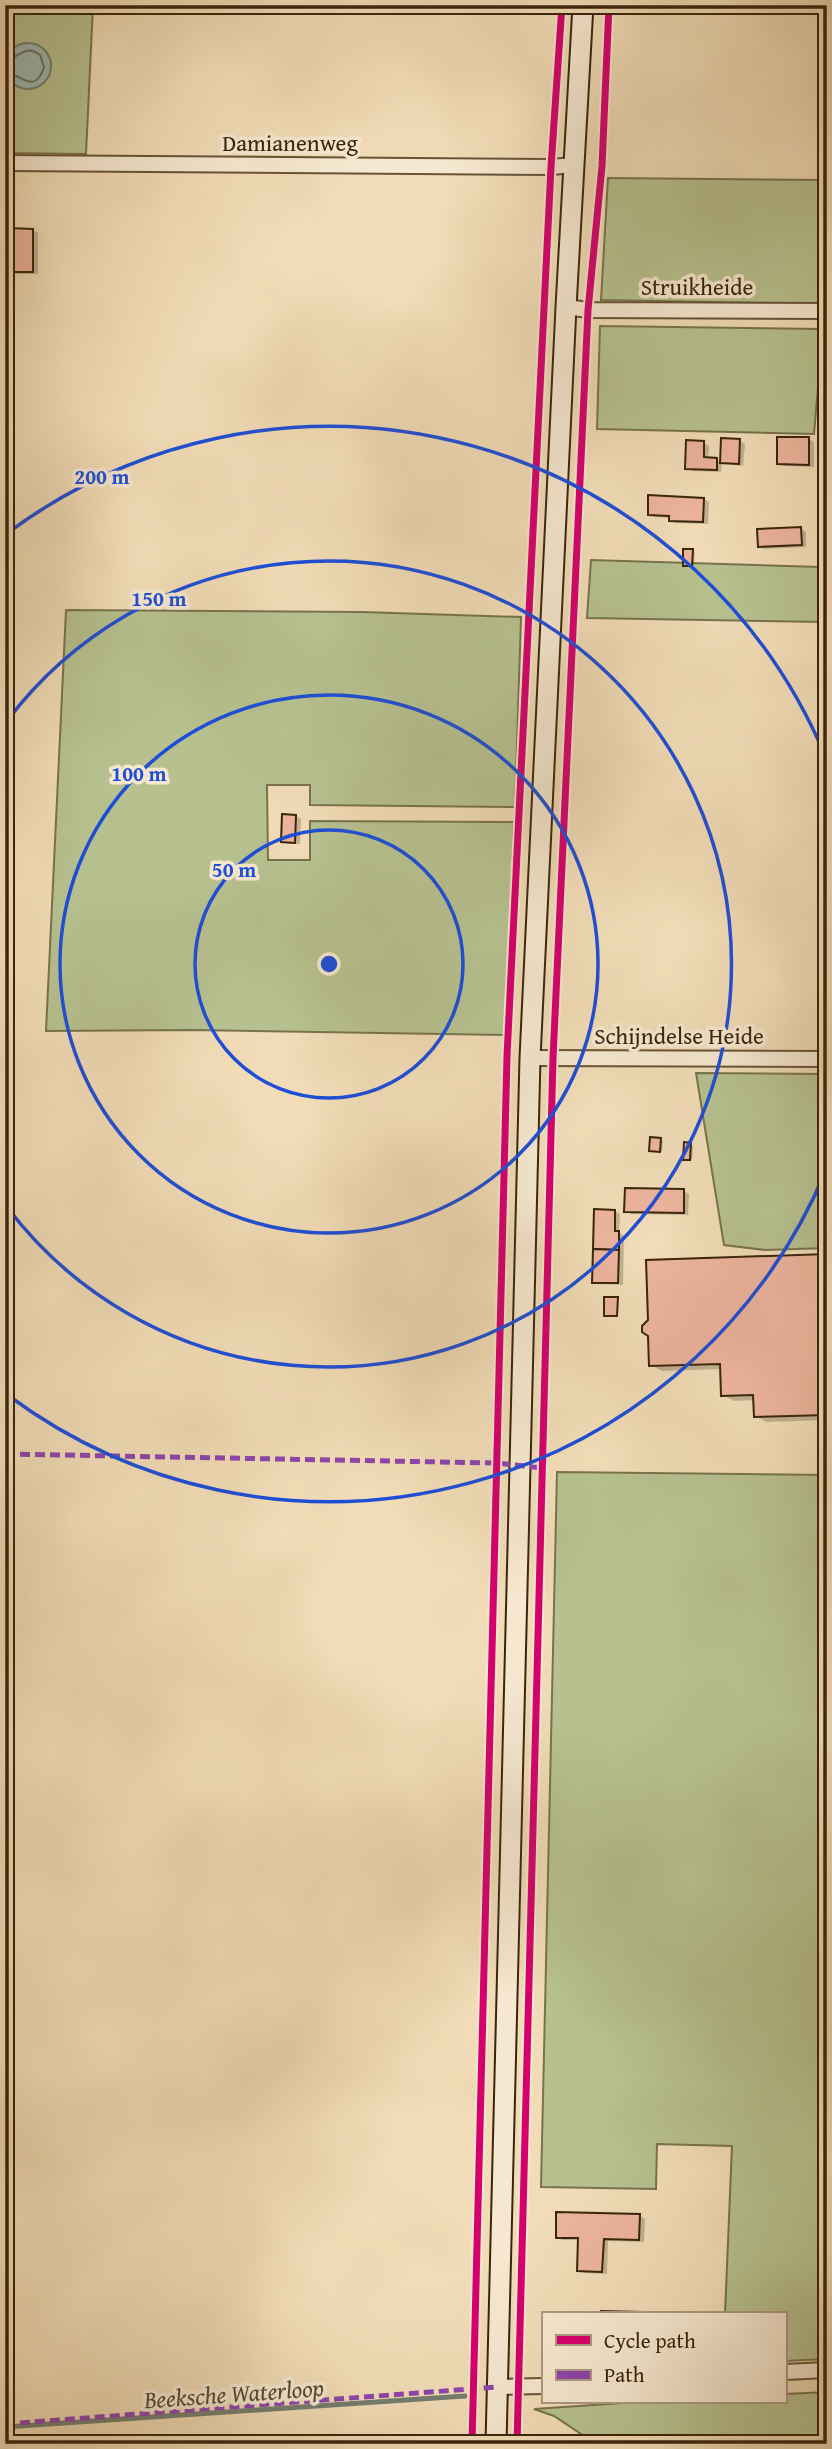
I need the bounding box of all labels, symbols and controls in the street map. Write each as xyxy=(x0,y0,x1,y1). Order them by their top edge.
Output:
street label: Damianenweg xyxy=(222,126,358,159)
street label: Struikheide xyxy=(641,270,753,303)
text: 200 m xyxy=(74,461,130,492)
text: 150 m xyxy=(131,583,187,614)
text: 100 m xyxy=(111,758,167,789)
text: 50 m xyxy=(212,854,256,885)
centre of rings xyxy=(317,952,341,976)
street label: Schijndelse Heide xyxy=(594,1019,764,1052)
legend xyxy=(542,2312,786,2404)
text: Cycle path xyxy=(604,2325,696,2356)
text: Path xyxy=(604,2359,645,2390)
water label: Beeksche Waterloop xyxy=(142,2370,325,2417)

